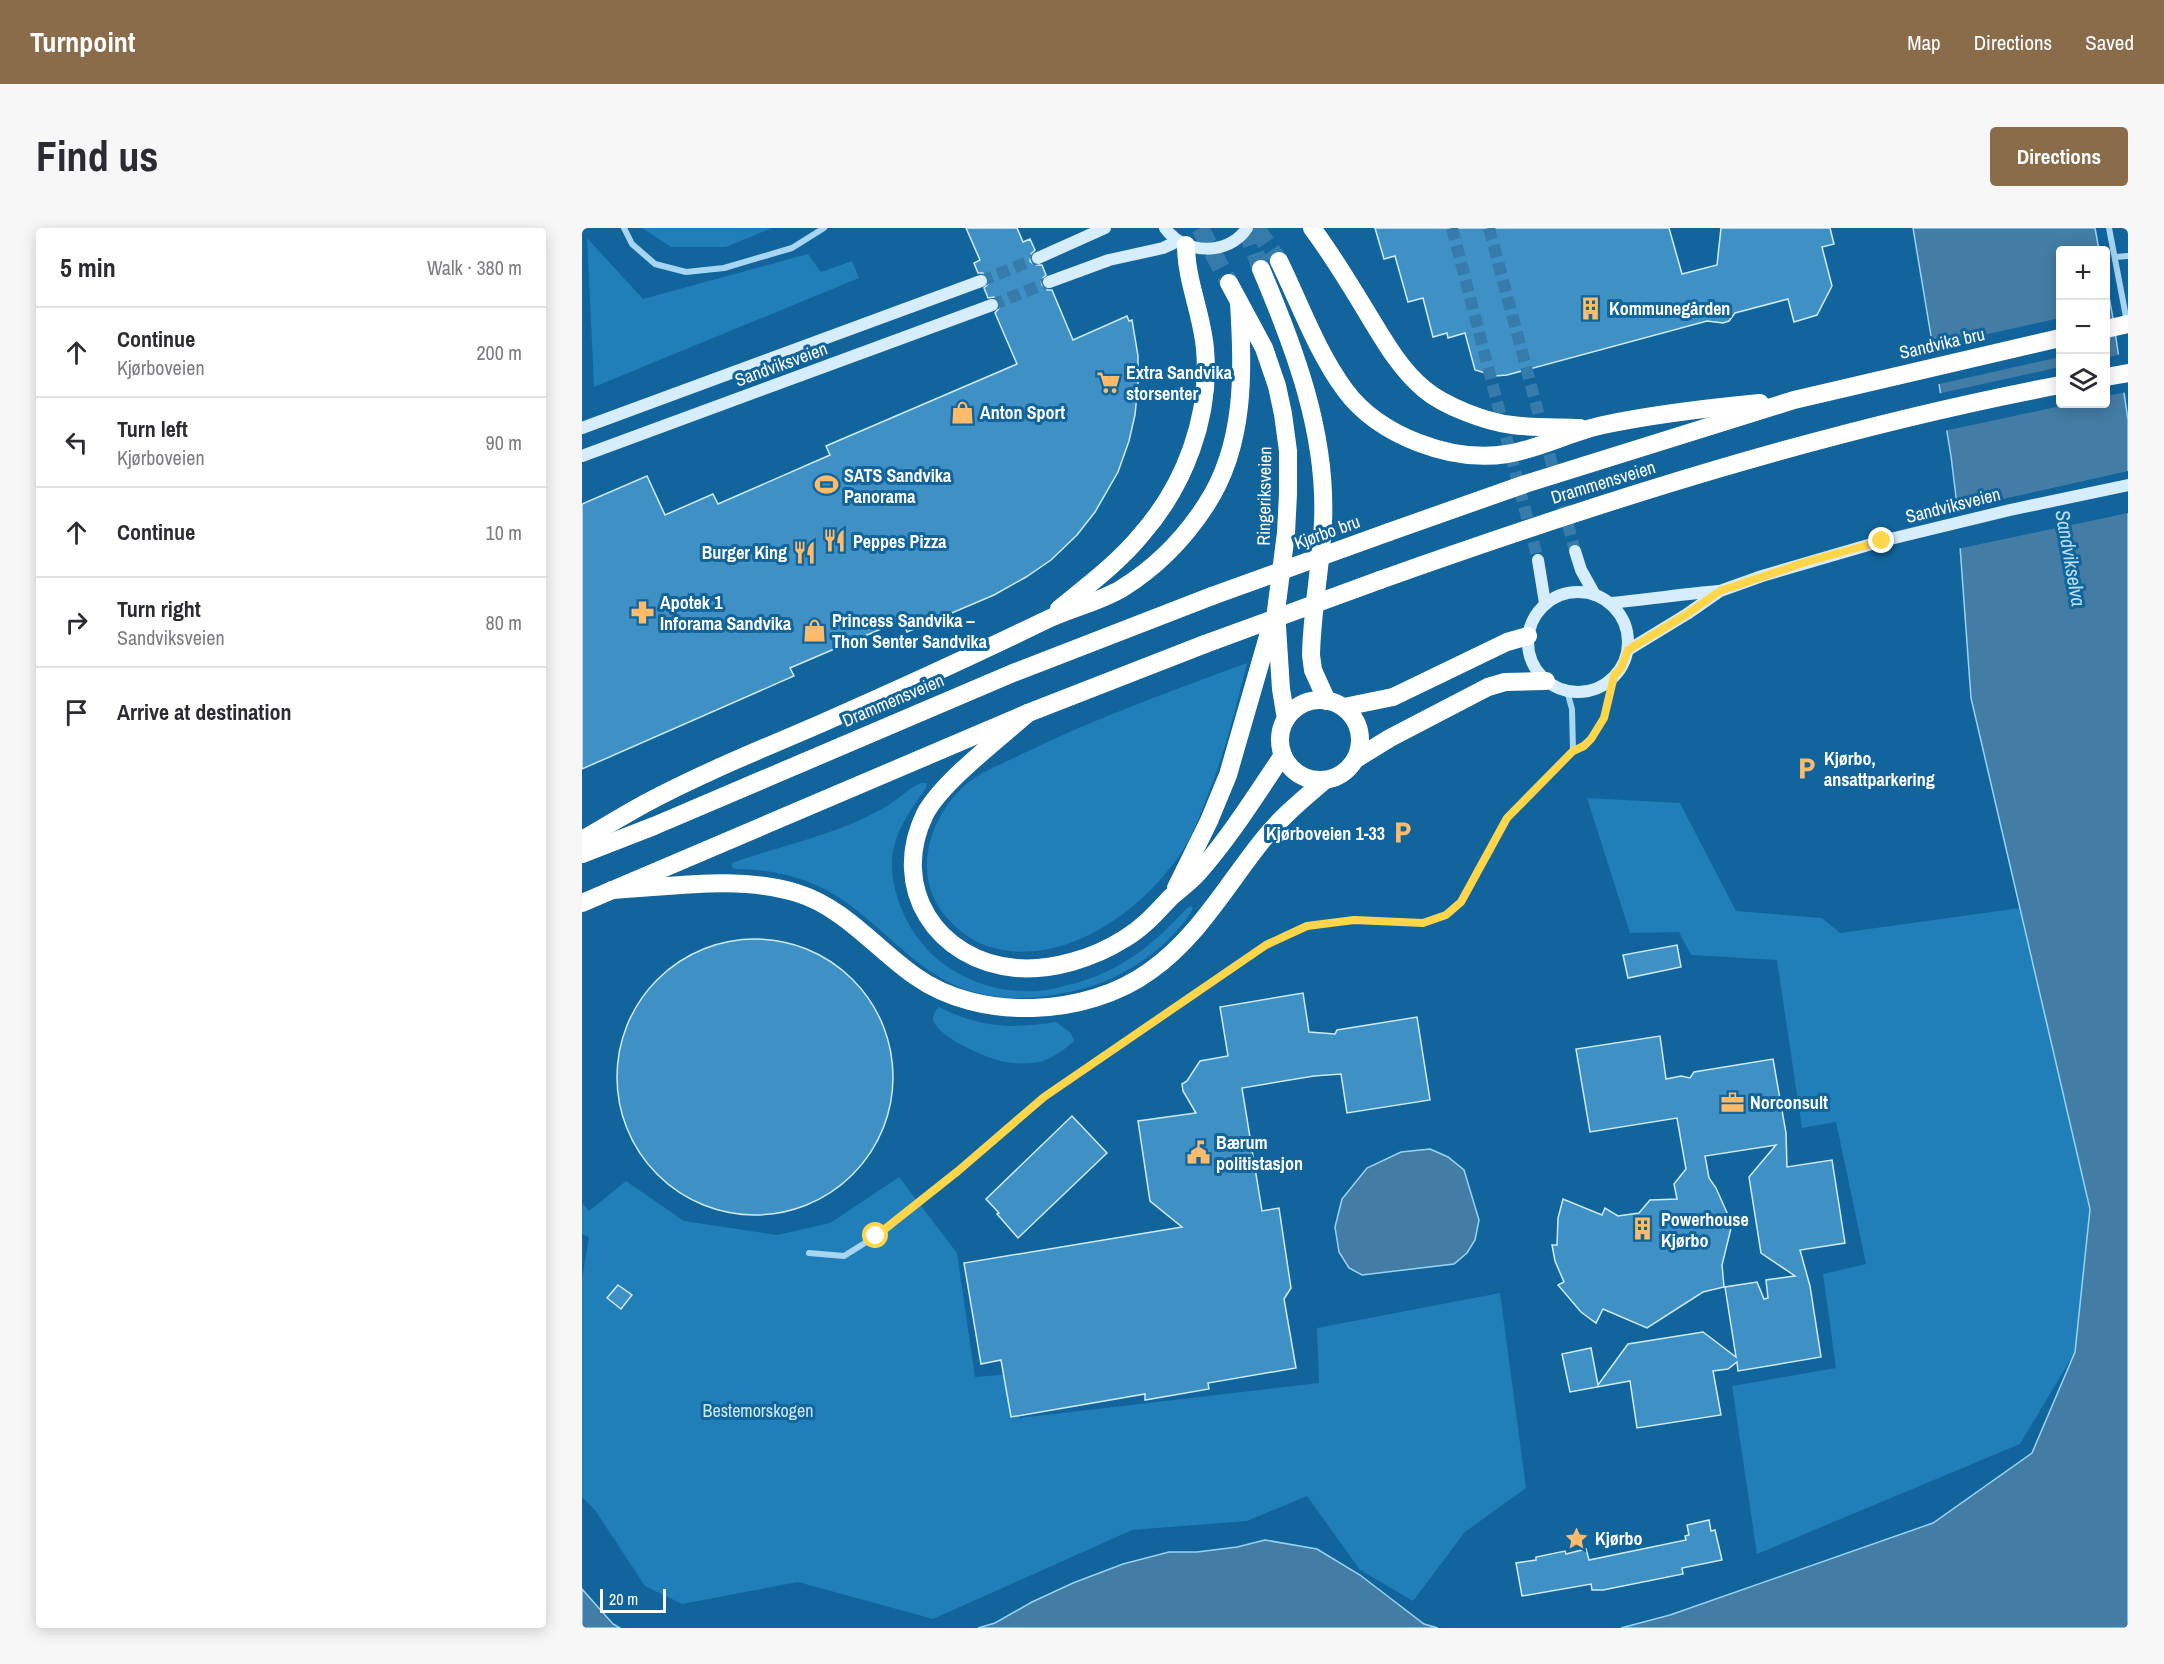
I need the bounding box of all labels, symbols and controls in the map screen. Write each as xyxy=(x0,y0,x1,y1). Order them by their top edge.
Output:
text: Turnpoint xyxy=(30,23,135,61)
text: Map xyxy=(1907,28,1941,57)
text: Directions xyxy=(1974,28,2052,57)
text: Saved xyxy=(2085,28,2134,57)
button: Directions xyxy=(1990,127,2128,186)
text: Find us xyxy=(36,128,158,184)
map controls xyxy=(2056,246,2110,408)
button: + xyxy=(2056,246,2110,300)
text: 5 min xyxy=(60,250,116,285)
text: Walk · 380 m xyxy=(427,254,522,281)
building icon: Kommunegården xyxy=(1578,295,1604,321)
place label: Kommunegården xyxy=(1609,296,1730,321)
button: − xyxy=(2056,300,2110,354)
street label: Sandvika bru xyxy=(1897,321,1987,365)
text: Continue xyxy=(117,324,195,354)
icon: ahead xyxy=(60,336,93,369)
street label: Sandviksveien xyxy=(731,336,831,392)
text: 200 m xyxy=(476,339,522,366)
text: Kjørboveien xyxy=(117,354,205,381)
button: layers xyxy=(2056,354,2110,408)
place label: Extra Sandvika storsenter xyxy=(1126,360,1233,406)
supermarket icon: Extra Sandvika storsenter xyxy=(1095,369,1121,395)
shop icon: Anton Sport xyxy=(949,399,975,425)
place label: Anton Sport xyxy=(980,400,1065,425)
text: Turn left xyxy=(117,414,188,444)
icon: left xyxy=(60,426,93,459)
text: 90 m xyxy=(486,429,522,456)
text: Kjørboveien xyxy=(117,444,205,471)
street label: Ringeriksveien xyxy=(1251,446,1277,546)
street label: Drammensveien xyxy=(1548,454,1658,510)
place label: SATS Sandvika Panorama xyxy=(844,463,952,509)
sports icon: SATS Sandvika Panorama xyxy=(813,472,839,498)
street label: Sandviksveien xyxy=(1903,481,2003,529)
water label: Sandvikselva xyxy=(2049,508,2093,608)
street label: Kjørbo bru xyxy=(1291,509,1363,555)
icon: ahead xyxy=(60,516,93,549)
text: Continue xyxy=(117,517,195,547)
text: 10 m xyxy=(486,519,522,546)
route end xyxy=(1868,527,1894,553)
restaurant icon: Peppes Pizza xyxy=(822,528,848,554)
place label: Peppes Pizza xyxy=(853,529,947,554)
restaurant icon: Burger King xyxy=(792,539,818,565)
place label: Burger King xyxy=(702,540,787,565)
place label: Apotek 1 Inforama Sandvika xyxy=(660,590,792,636)
text: Turn right xyxy=(117,594,201,624)
pharmacy icon: Apotek 1 Inforama Sandvika xyxy=(629,599,655,625)
icon: right xyxy=(60,606,93,639)
place label: Princess Sandvika – Thon Senter Sandvika xyxy=(832,608,988,654)
text: 80 m xyxy=(486,609,522,636)
shop icon: Princess Sandvika – Thon Senter Sandvika xyxy=(801,617,827,643)
text: Sandviksveien xyxy=(117,624,225,651)
street label: Drammensveien xyxy=(838,667,948,733)
icon: arrive xyxy=(60,696,93,729)
text: Arrive at destination xyxy=(117,697,291,727)
place label: Kjørbo, ansattparkering xyxy=(1824,746,1935,792)
parking icon: Kjørbo, ansattparkering xyxy=(1793,755,1819,781)
parking icon: Kjørboveien 1-33 xyxy=(1390,820,1416,846)
place label: Kjørboveien 1-33 xyxy=(1266,821,1385,846)
office icon: Norconsult xyxy=(1719,1089,1745,1115)
place label: Norconsult xyxy=(1750,1090,1828,1115)
place label: Bærum politistasjon xyxy=(1216,1130,1303,1176)
public building icon: Bærum politistasjon xyxy=(1185,1139,1211,1165)
place label: Powerhouse Kjørbo xyxy=(1661,1207,1749,1253)
building icon: Powerhouse Kjørbo xyxy=(1630,1216,1656,1242)
route start xyxy=(862,1222,888,1248)
park label: Bestemorskogen xyxy=(703,1398,813,1423)
place icon: Kjørbo xyxy=(1564,1525,1590,1551)
place label: Kjørbo xyxy=(1595,1526,1643,1551)
scale bar xyxy=(600,1586,666,1614)
text: 20 m xyxy=(609,1588,638,1610)

